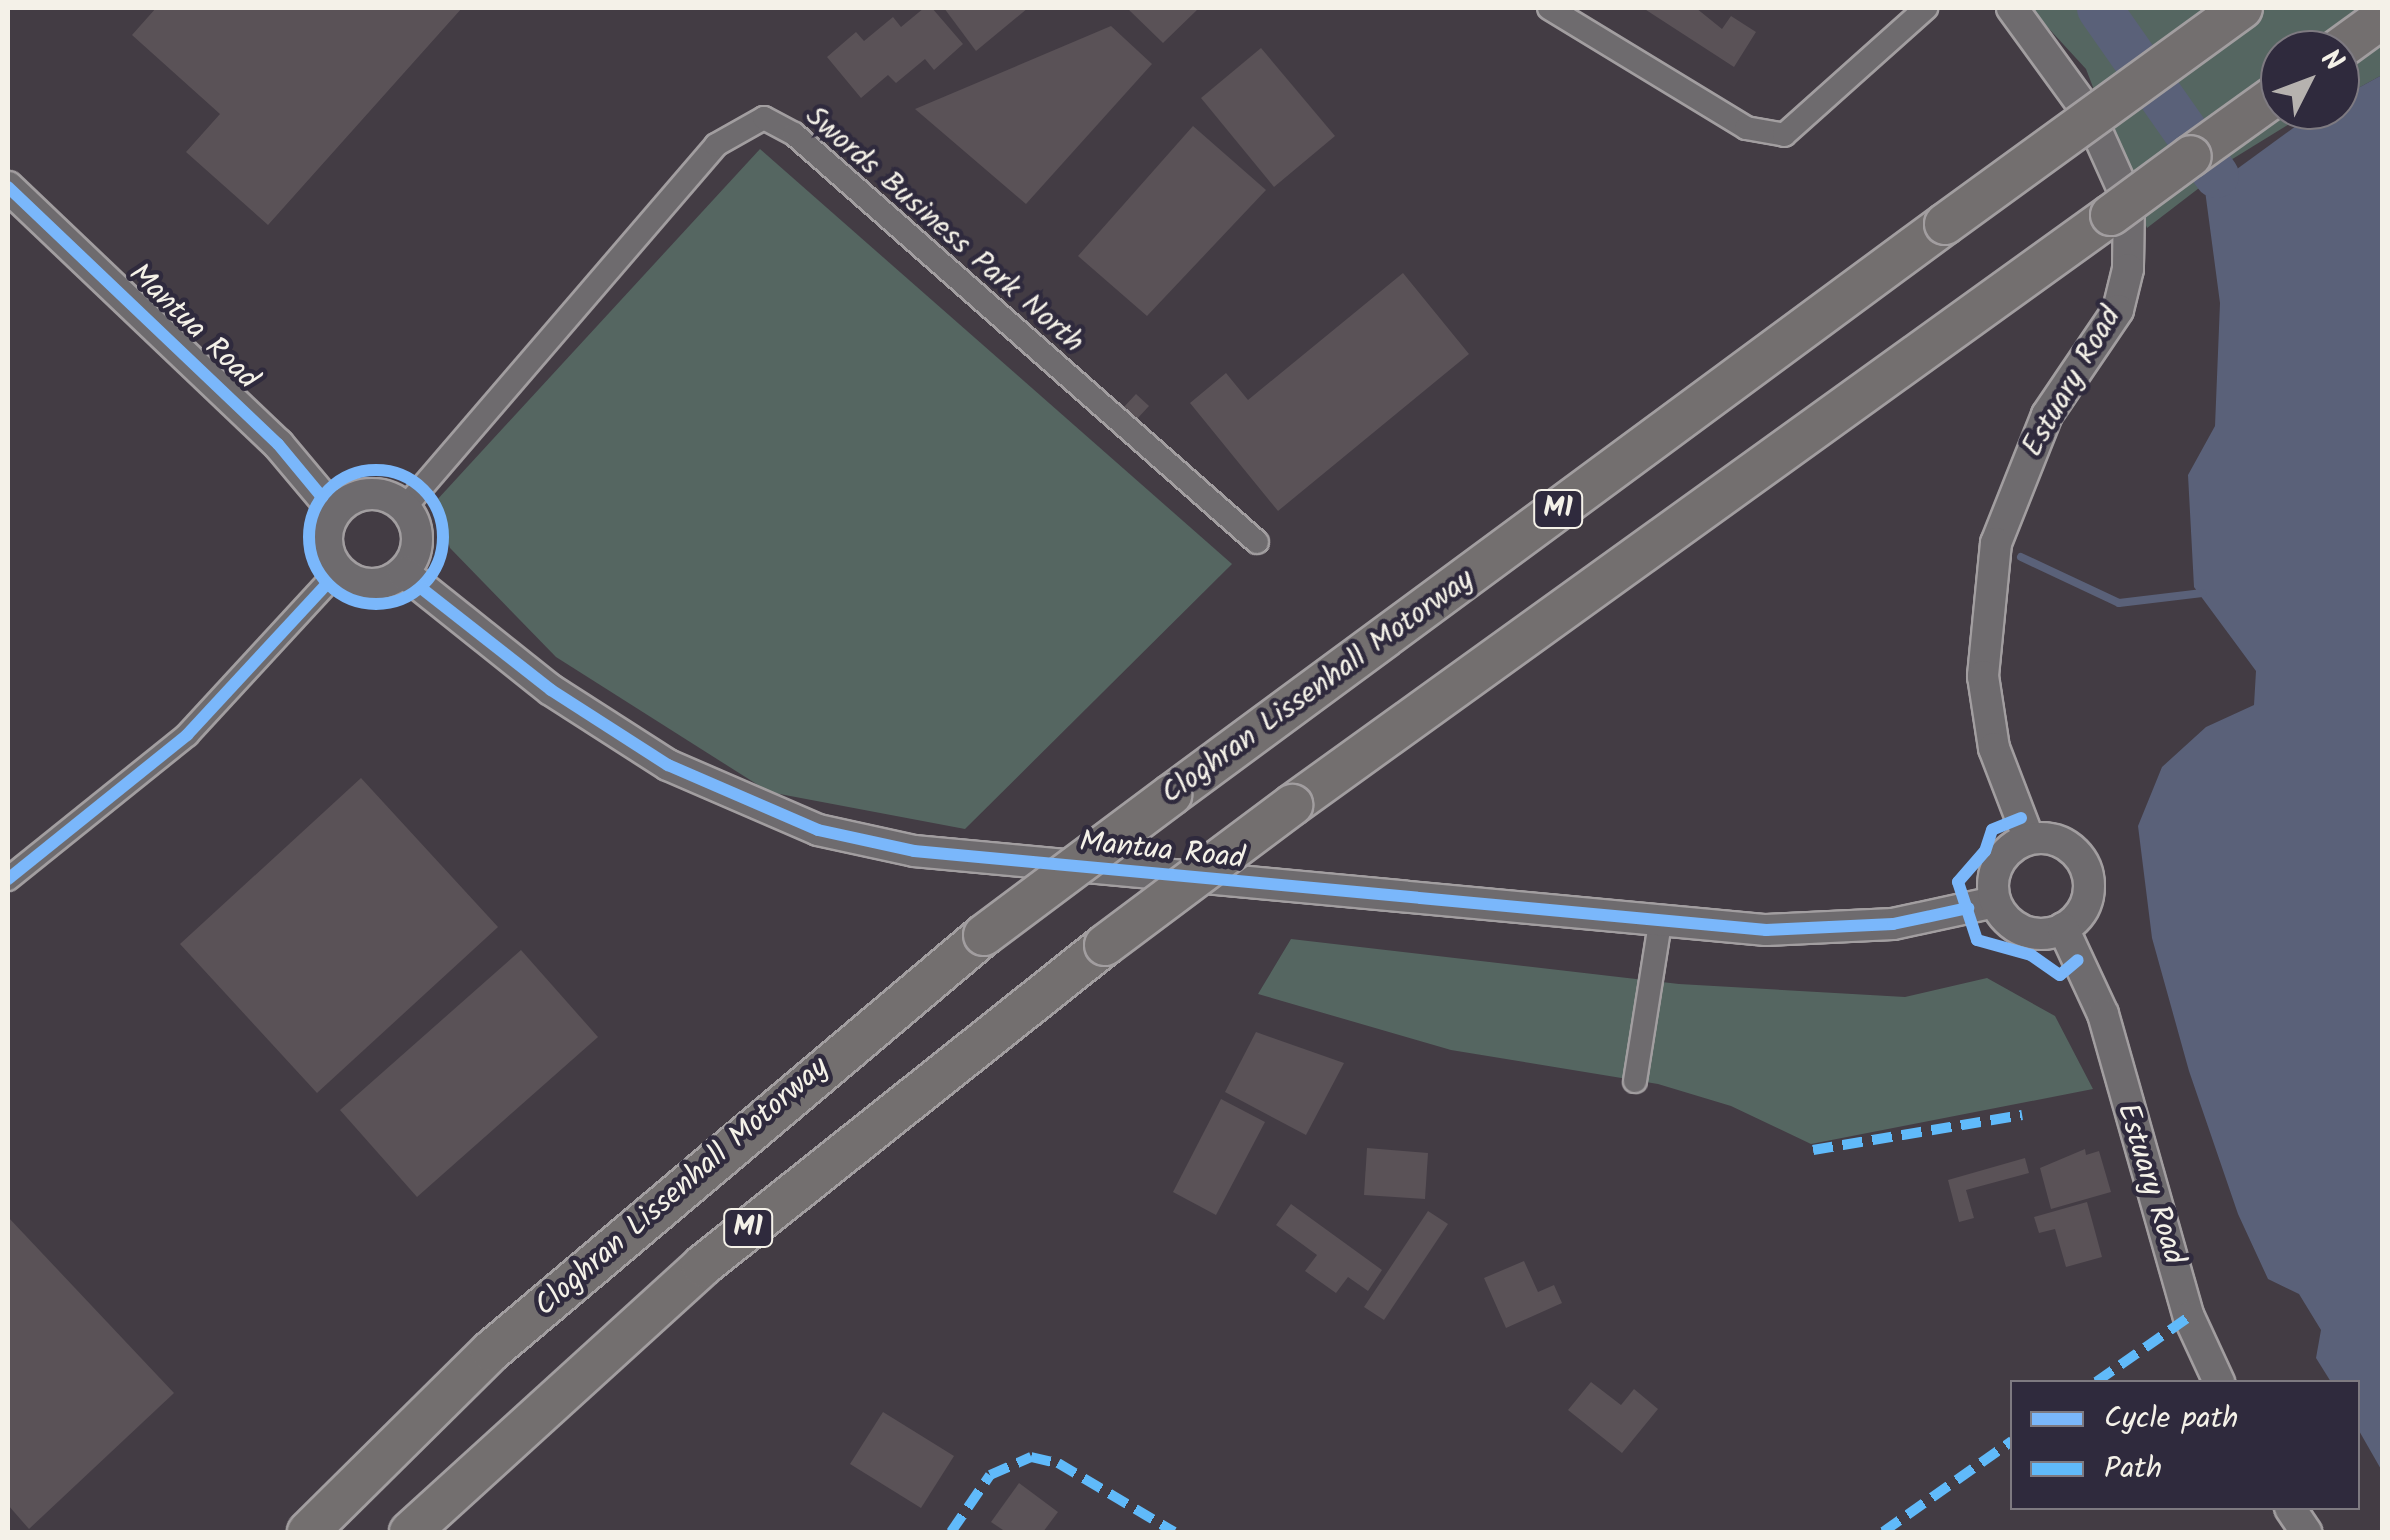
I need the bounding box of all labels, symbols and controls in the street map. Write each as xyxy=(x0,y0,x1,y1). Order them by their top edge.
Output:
north arrow xyxy=(2260,30,2360,130)
text: N xyxy=(2309,39,2354,83)
street label: Swords Business Park North xyxy=(797,99,1091,361)
street label: Mantua Road xyxy=(121,256,265,398)
street label: Estuary Road xyxy=(2015,301,2129,463)
road number: M1 xyxy=(1533,486,1583,532)
street label: Cloghran Lissenhall Motorway xyxy=(1155,562,1481,812)
street label: Mantua Road xyxy=(1078,824,1246,878)
street label: Cloghran Lissenhall Motorway xyxy=(528,1050,836,1324)
street label: Estuary Road xyxy=(2108,1099,2192,1269)
road number: M1 xyxy=(723,1205,773,1251)
legend xyxy=(2010,1380,2360,1510)
text: Cycle path xyxy=(2104,1395,2238,1443)
text: Path xyxy=(2104,1445,2162,1493)

